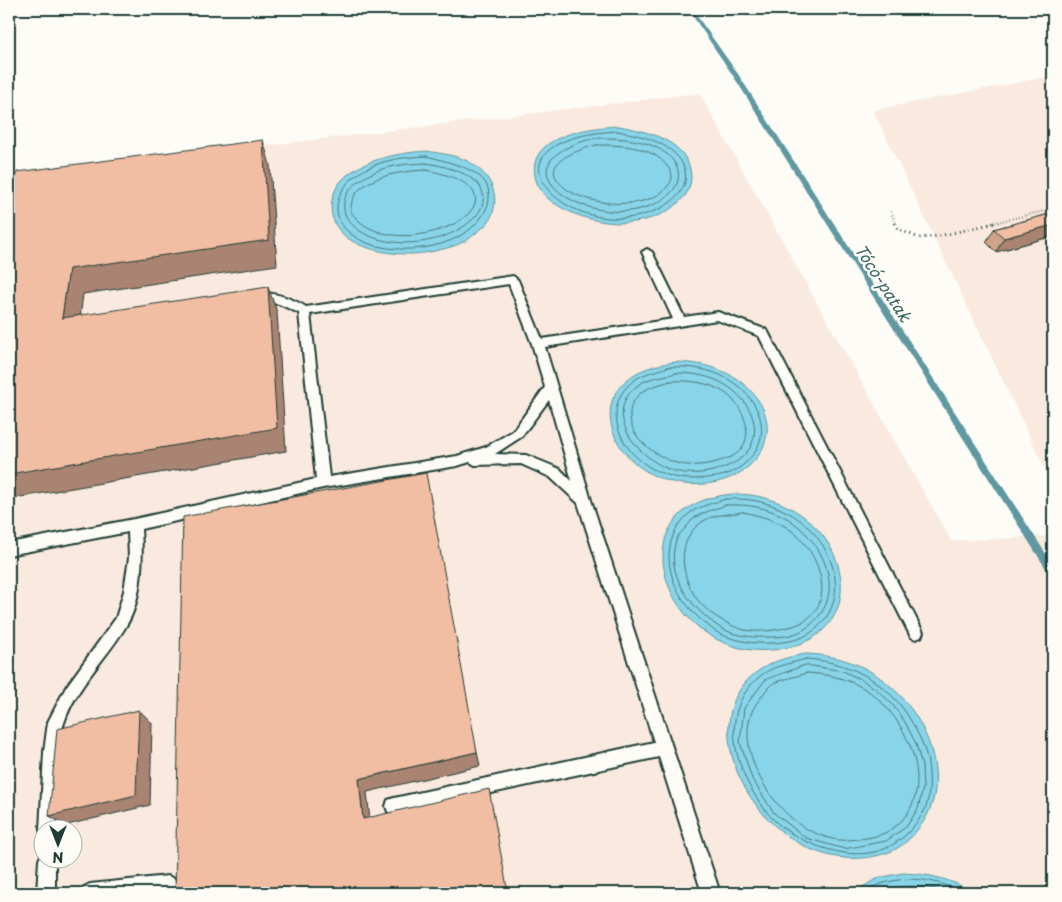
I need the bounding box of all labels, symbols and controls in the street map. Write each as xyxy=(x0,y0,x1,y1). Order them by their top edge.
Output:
water label: Tócó-patak xyxy=(850,239,919,327)
north arrow xyxy=(32,820,82,870)
text: N xyxy=(52,847,64,868)

